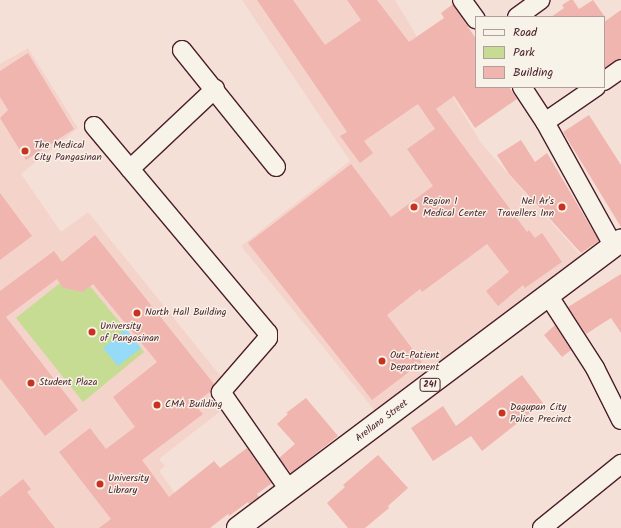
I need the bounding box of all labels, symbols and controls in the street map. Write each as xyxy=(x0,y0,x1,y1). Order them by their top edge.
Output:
legend xyxy=(475,16,605,88)
text: Road xyxy=(513,23,537,42)
text: Park xyxy=(513,43,535,62)
text: Building xyxy=(513,63,553,82)
place label: The Medical City Pangasinan xyxy=(34,139,102,162)
marker: The Medical City Pangasinan xyxy=(19,145,31,157)
place label: Region 1 Medical Center xyxy=(423,195,486,218)
place label: Nel Ar's Travellers Inn xyxy=(497,195,554,218)
marker: Region 1 Medical Center xyxy=(408,201,420,213)
marker: Nel Ar's Travellers Inn xyxy=(557,202,567,212)
place label: North Hall Building xyxy=(145,307,227,319)
marker: North Hall Building xyxy=(132,308,142,318)
place label: University of Pangasinan xyxy=(100,320,159,344)
marker: University of Pangasinan xyxy=(87,327,97,337)
place label: Out-Patient Department xyxy=(390,349,439,372)
marker: Out-Patient Department xyxy=(377,356,387,366)
place label: Student Plaza xyxy=(39,377,97,389)
marker: Student Plaza xyxy=(26,378,36,388)
road number: 241 xyxy=(419,378,441,392)
street label: Arellano Street xyxy=(353,397,411,445)
place label: CMA Building xyxy=(165,399,222,411)
marker: CMA Building xyxy=(152,400,162,410)
place label: Dagupan City Police Precinct xyxy=(510,401,571,424)
marker: Dagupan City Police Precinct xyxy=(497,408,507,418)
place label: University Library xyxy=(108,472,149,496)
marker: University Library xyxy=(95,479,105,489)

